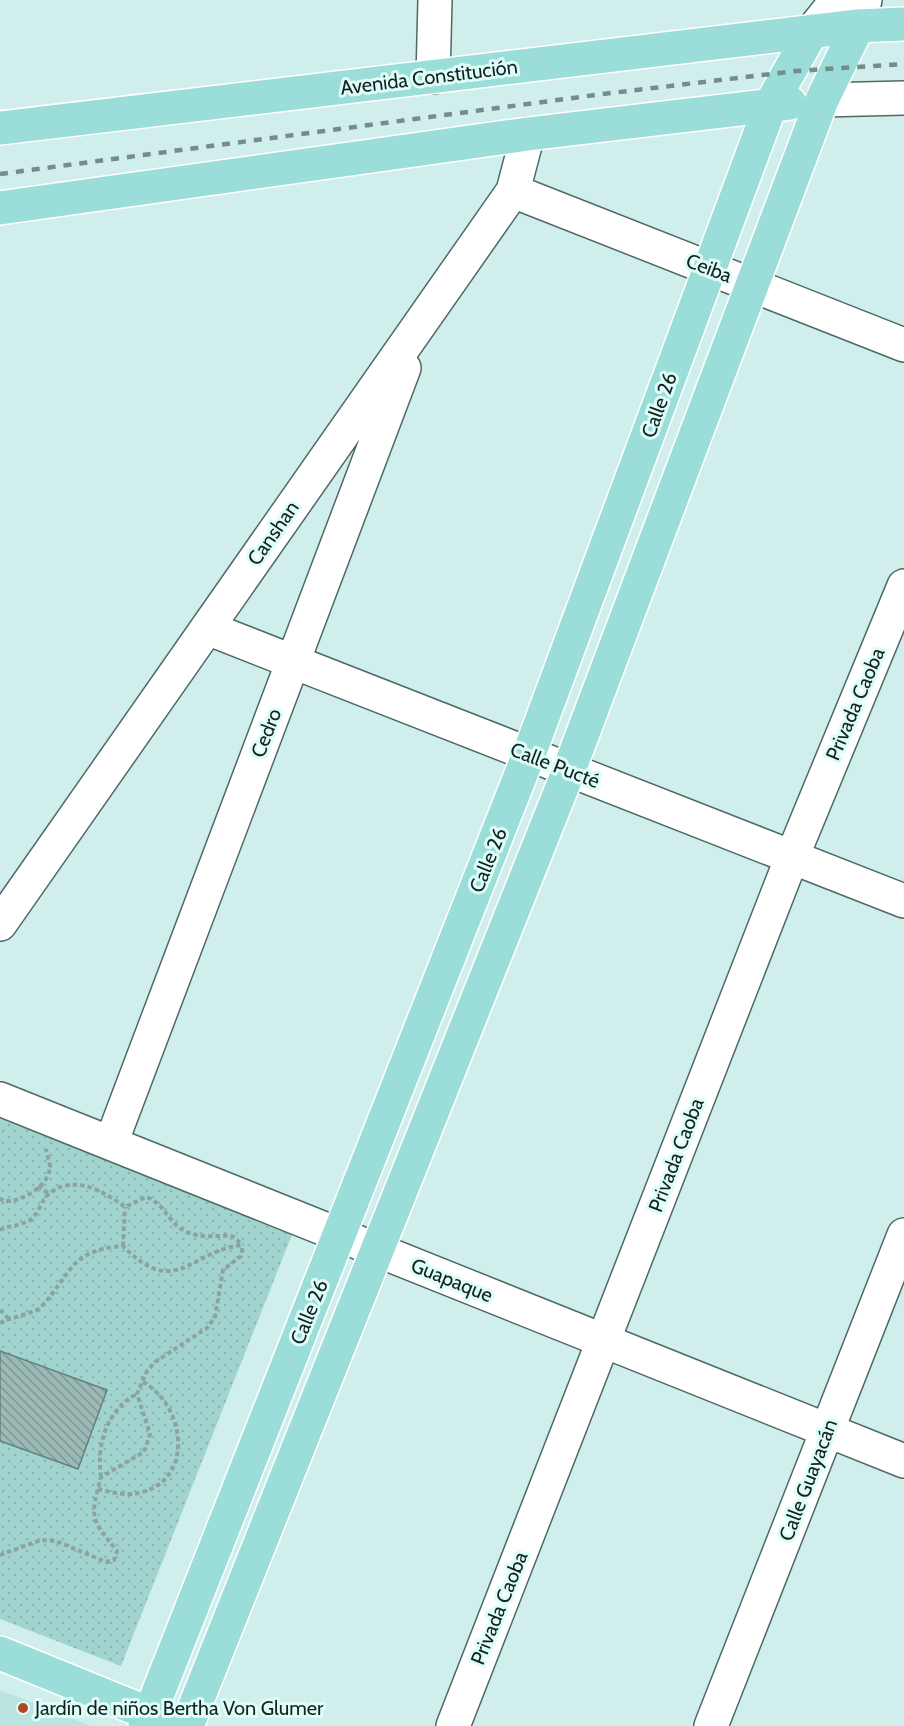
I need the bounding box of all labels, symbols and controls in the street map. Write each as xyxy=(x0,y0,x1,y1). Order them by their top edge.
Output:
street label: Avenida Constitución xyxy=(339,54,519,100)
street label: Ceiba xyxy=(683,248,736,288)
street label: Calle 26 xyxy=(636,369,682,441)
street label: Canshan xyxy=(242,496,304,570)
street label: Privada Caoba xyxy=(821,644,890,764)
street label: Cedro xyxy=(246,705,286,761)
street label: Calle Pucté xyxy=(507,737,603,793)
street label: Calle 26 xyxy=(464,824,512,896)
street label: Privada Caoba xyxy=(643,1094,709,1215)
street label: Guapaque xyxy=(408,1253,496,1307)
street label: Calle 26 xyxy=(285,1276,333,1348)
street label: Calle Guayacán xyxy=(774,1416,842,1544)
street label: Privada Caoba xyxy=(465,1548,533,1668)
place label: Jardín de niños Bertha Von Glumer xyxy=(34,1696,324,1720)
marker: Jardín de niños Bertha Von Glumer xyxy=(16,1701,30,1715)

